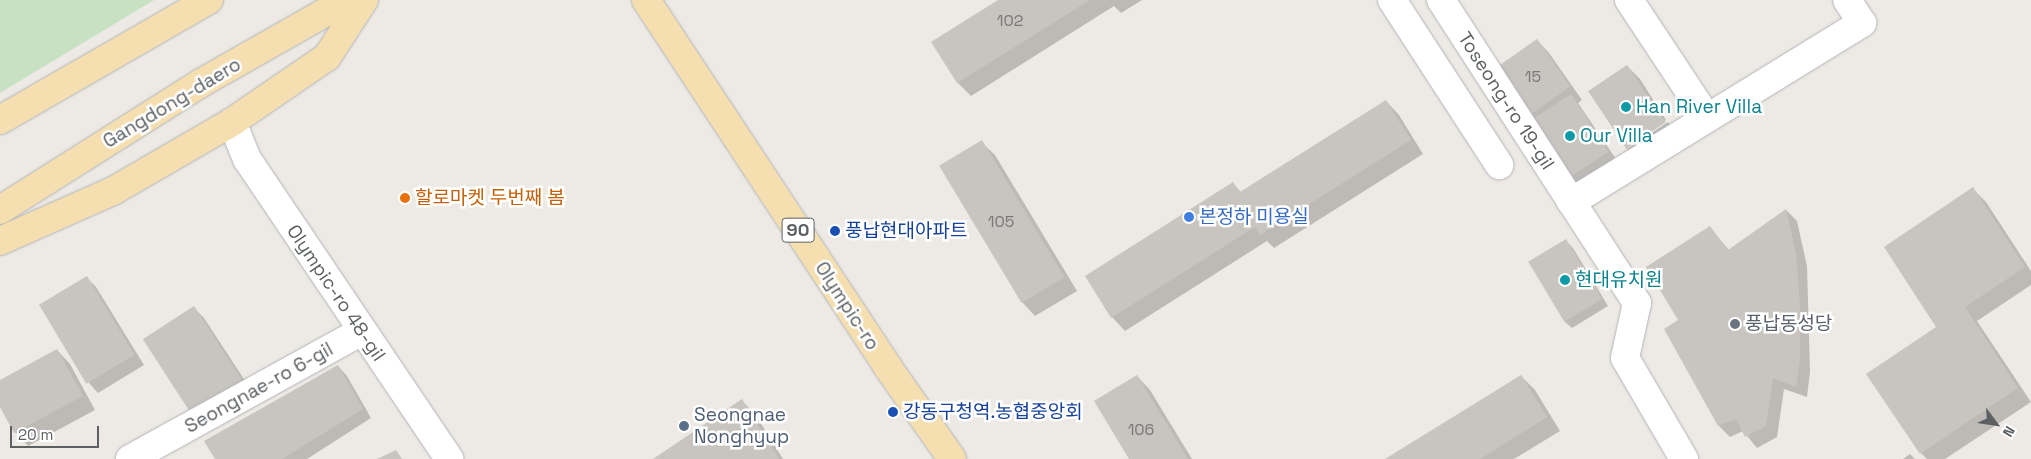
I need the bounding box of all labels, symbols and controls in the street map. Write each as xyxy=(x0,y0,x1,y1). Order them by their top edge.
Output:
house number: 102 xyxy=(997,11,1023,31)
street label: Toseong-ro 19-gil xyxy=(1453,28,1559,174)
street label: Gangdong-daero xyxy=(99,53,245,153)
house number: 15 xyxy=(1525,67,1541,87)
place label: Han River Villa xyxy=(1636,96,1762,118)
marker: Han River Villa xyxy=(1620,101,1632,113)
place label: Our Villa xyxy=(1580,125,1653,147)
marker: Our Villa xyxy=(1564,130,1576,142)
place label: 할로마켓 두번째 봄 xyxy=(415,187,565,209)
marker: 할로마켓 두번째 봄 xyxy=(399,192,411,204)
place label: 본정하 미용실 xyxy=(1199,206,1309,228)
marker: 본정하 미용실 xyxy=(1183,211,1195,223)
house number: 105 xyxy=(988,212,1014,232)
road number: 90 xyxy=(780,214,816,246)
street label: Olympic-ro 48-gil xyxy=(282,220,390,366)
place label: 풍납현대아파트 xyxy=(845,220,967,242)
marker: 풍납현대아파트 xyxy=(829,225,841,237)
street label: Olympic-ro xyxy=(810,258,884,354)
place label: 현대유치원 xyxy=(1575,269,1662,291)
marker: 현대유치원 xyxy=(1559,274,1571,286)
place label: 풍납동성당 xyxy=(1745,313,1832,335)
marker: 풍납동성당 xyxy=(1729,318,1741,330)
street label: Seongnae-ro 6-gil xyxy=(181,338,337,438)
north arrow xyxy=(1971,399,2021,449)
place label: 강동구청역.농협중앙회 xyxy=(903,401,1083,423)
place label: Seongnae Nonghyup xyxy=(694,404,789,448)
marker: 강동구청역.농협중앙회 xyxy=(887,406,899,418)
scale bar xyxy=(12,416,101,448)
marker: Seongnae Nonghyup xyxy=(678,420,690,432)
house number: 106 xyxy=(1128,420,1154,440)
text: N xyxy=(1999,423,2019,440)
text: 20 m xyxy=(18,425,53,444)

